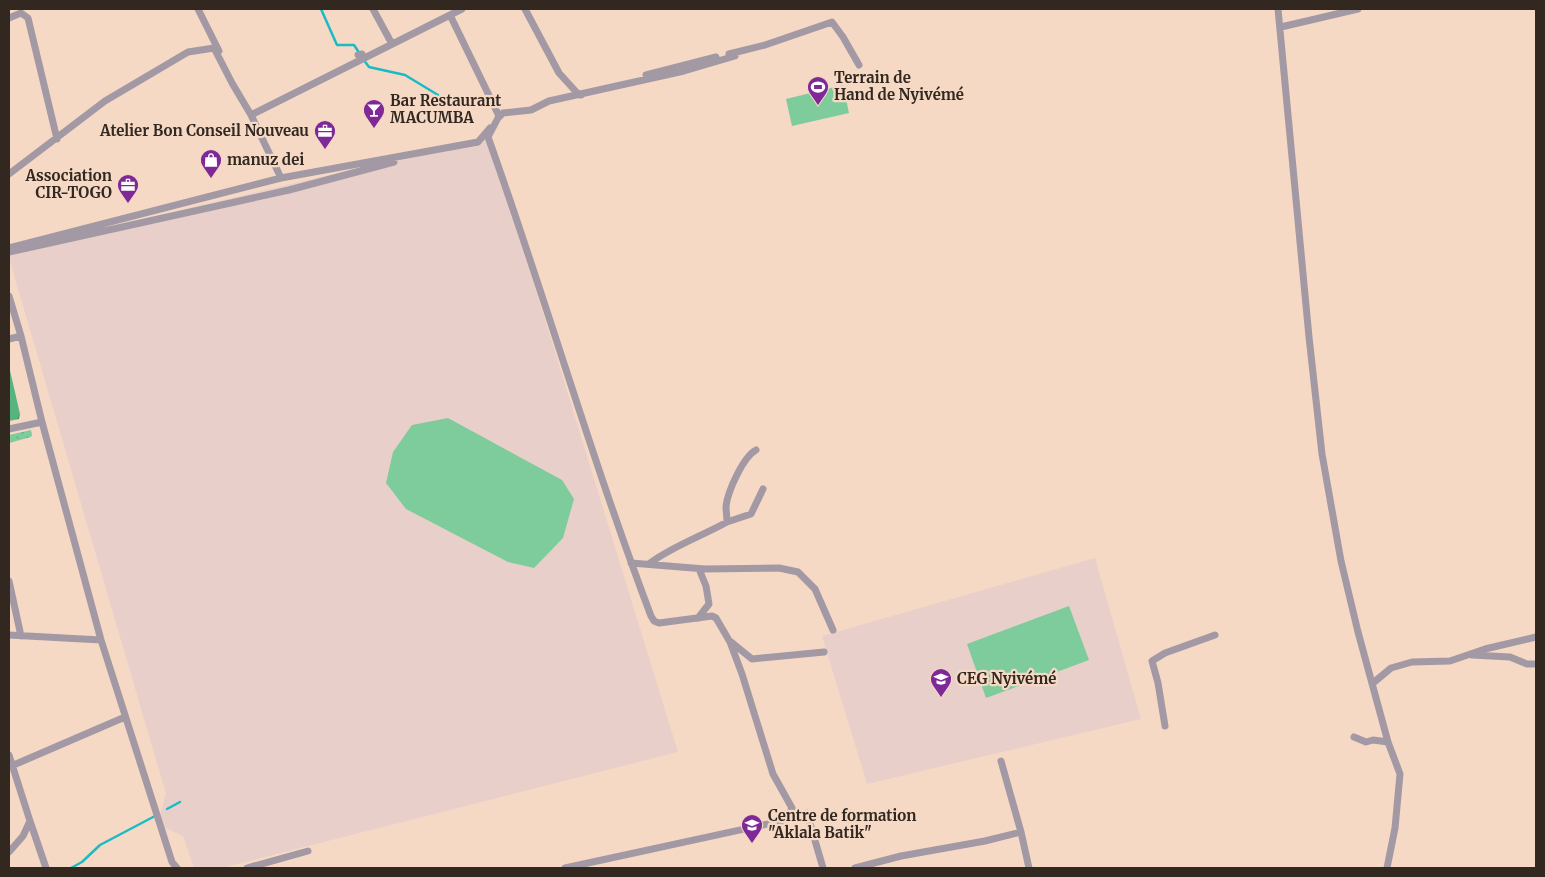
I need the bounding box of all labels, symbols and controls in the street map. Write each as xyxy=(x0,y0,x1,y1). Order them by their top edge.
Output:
place label: Terrain de Hand de Nyivémé xyxy=(834,68,964,104)
sports icon: Terrain de Hand de Nyivémé xyxy=(806,75,830,106)
place label: Bar Restaurant MACUMBA xyxy=(390,91,501,127)
bar icon: Bar Restaurant MACUMBA xyxy=(362,98,386,129)
office icon: Atelier Bon Conseil Nouveau xyxy=(313,119,337,150)
place label: Atelier Bon Conseil Nouveau xyxy=(99,121,309,140)
shop icon: manuz dei xyxy=(199,148,223,179)
place label: manuz dei xyxy=(227,150,304,169)
place label: Association CIR-TOGO xyxy=(24,166,112,202)
office icon: Association CIR-TOGO xyxy=(116,173,140,204)
school or university icon: CEG Nyivémé xyxy=(929,667,953,698)
place label: CEG Nyivémé xyxy=(957,669,1056,688)
place label: Centre de formation "Aklala Batik" xyxy=(768,806,917,842)
school or university icon: Centre de formation "Aklala Batik" xyxy=(740,813,764,844)

